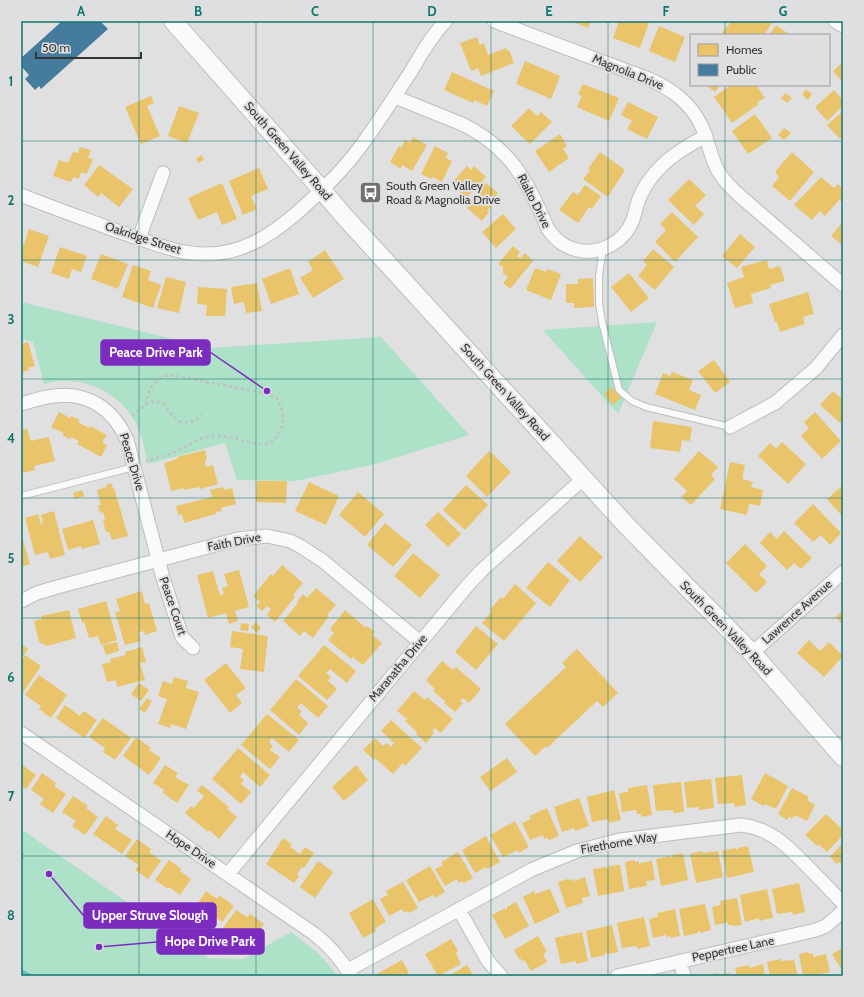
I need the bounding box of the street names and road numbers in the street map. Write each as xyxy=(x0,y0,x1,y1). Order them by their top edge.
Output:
street label: Magnolia Drive xyxy=(590,50,666,93)
street label: South Green Valley Road xyxy=(242,98,335,203)
street label: Rialto Drive xyxy=(514,171,554,230)
street label: Oakridge Street xyxy=(103,218,183,257)
street label: South Green Valley Road xyxy=(458,340,553,443)
street label: Peace Drive xyxy=(117,431,148,493)
street label: Faith Drive xyxy=(206,529,262,554)
street label: Peace Court xyxy=(156,575,190,637)
street label: Lawrence Avenue xyxy=(759,576,835,647)
street label: South Green Valley Road xyxy=(677,577,775,678)
street label: Maranatha Drive xyxy=(365,631,430,704)
street label: Hope Drive xyxy=(163,826,219,871)
street label: Firethorne Way xyxy=(579,828,658,857)
street label: Peppertree Lane xyxy=(691,932,775,965)

